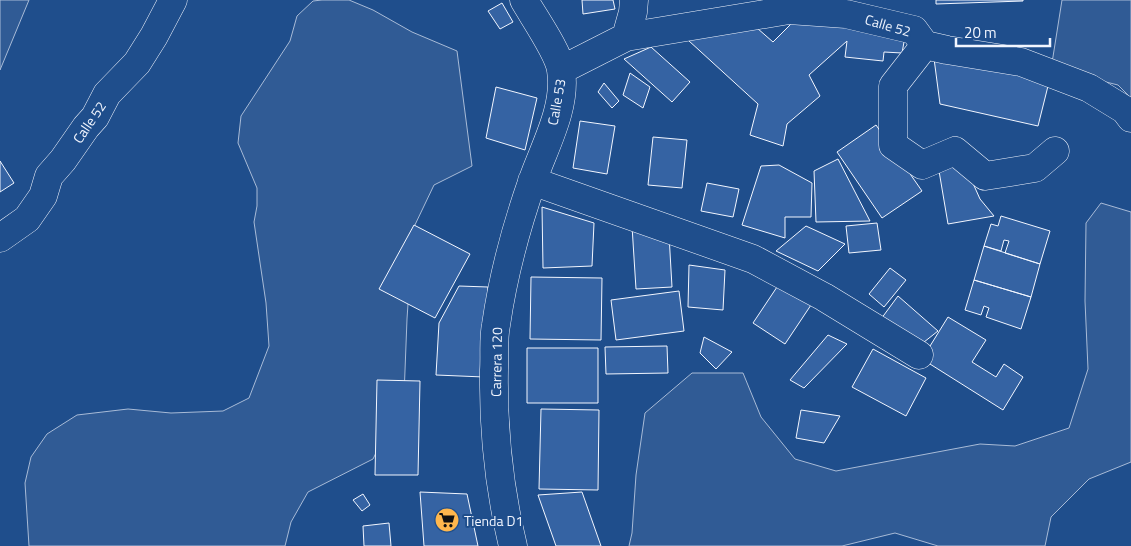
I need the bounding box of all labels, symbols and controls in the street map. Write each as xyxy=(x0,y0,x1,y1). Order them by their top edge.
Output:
street label: Calle 52 xyxy=(863,8,913,42)
scale bar xyxy=(956,15,1050,47)
text: 20 m xyxy=(964,21,997,44)
street label: Calle 53 xyxy=(542,77,570,127)
street label: Calle 52 xyxy=(67,97,111,147)
street label: Carrera 120 xyxy=(485,327,507,397)
supermarket icon: Tienda D1 xyxy=(434,507,460,533)
place label: Tienda D1 xyxy=(464,510,523,531)

